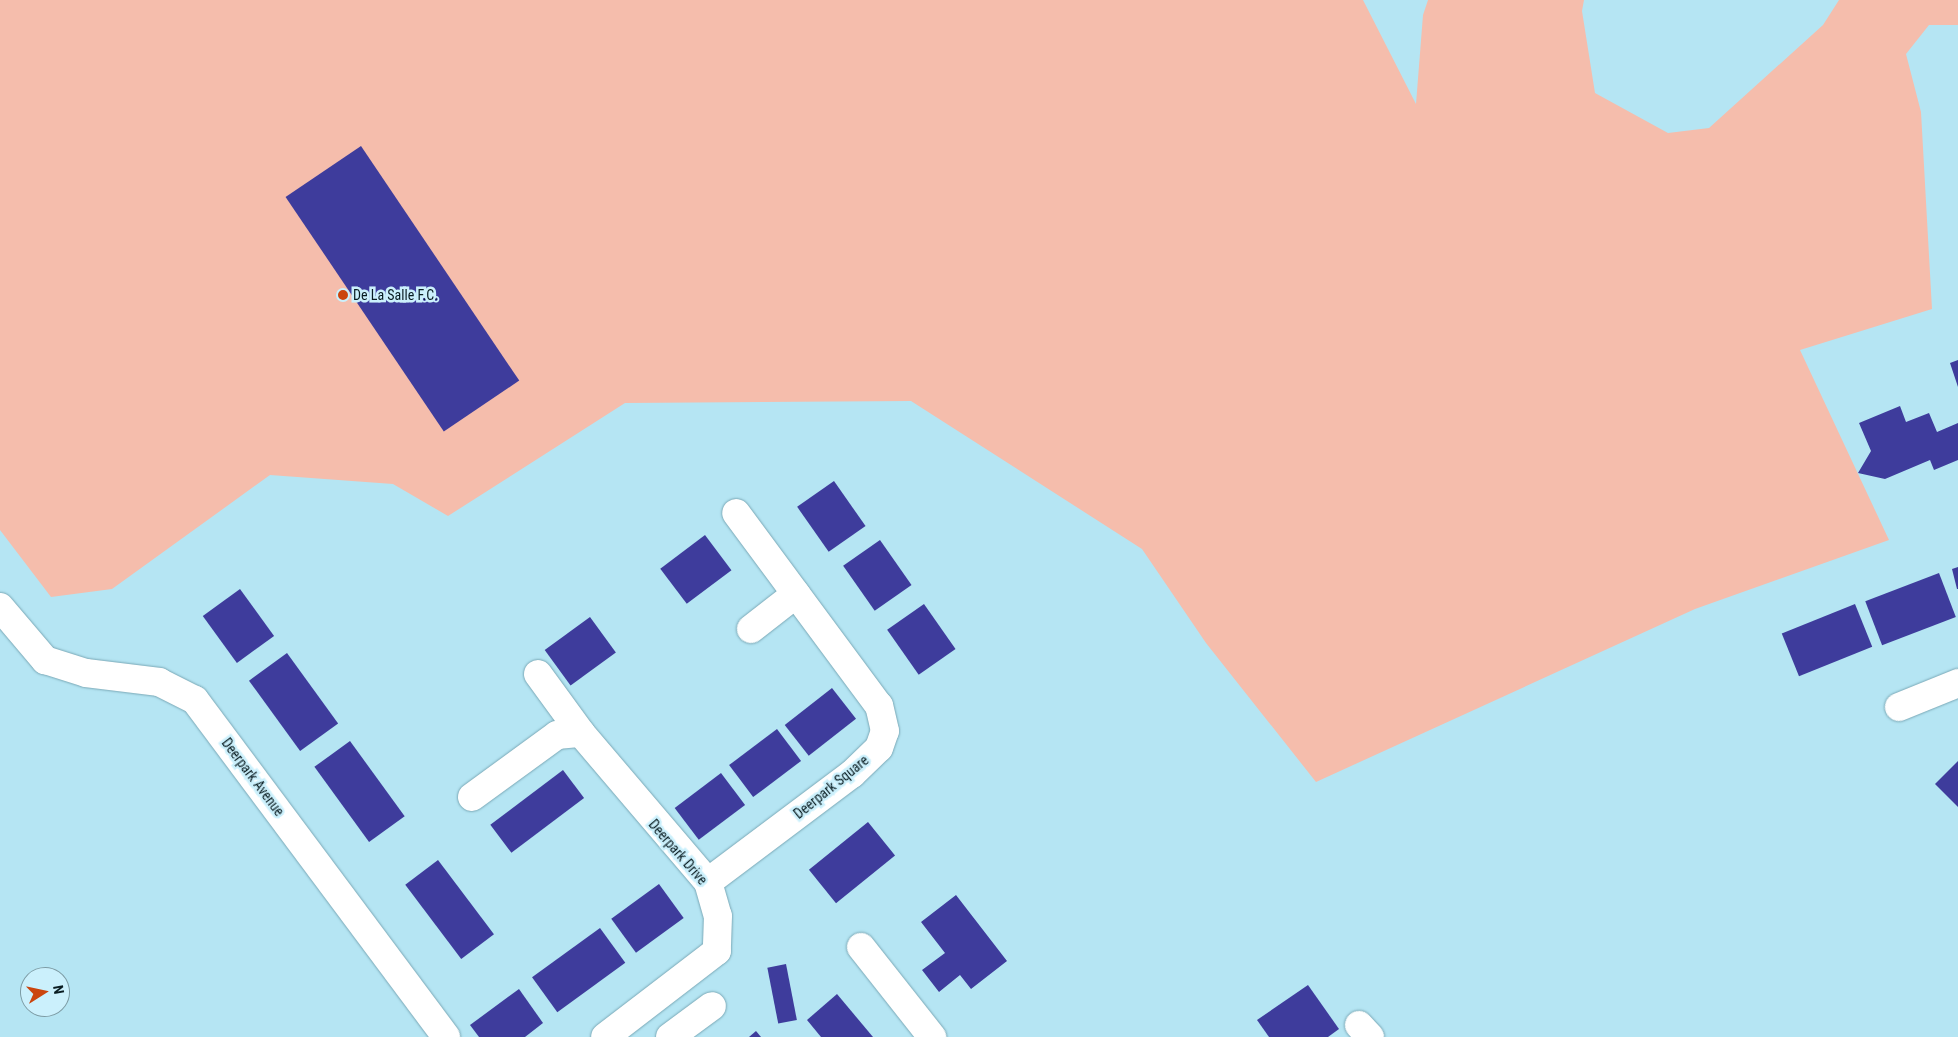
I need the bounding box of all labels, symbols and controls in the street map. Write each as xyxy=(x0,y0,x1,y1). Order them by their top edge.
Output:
place label: De La Salle F.C. xyxy=(353,287,438,303)
marker: De La Salle F.C. xyxy=(337,289,349,301)
street label: Deerpark Avenue xyxy=(218,735,288,819)
street label: Deerpark Square xyxy=(790,752,872,822)
street label: Deerpark Drive xyxy=(645,816,711,888)
north arrow xyxy=(20,967,70,1017)
text: N xyxy=(50,984,67,995)

